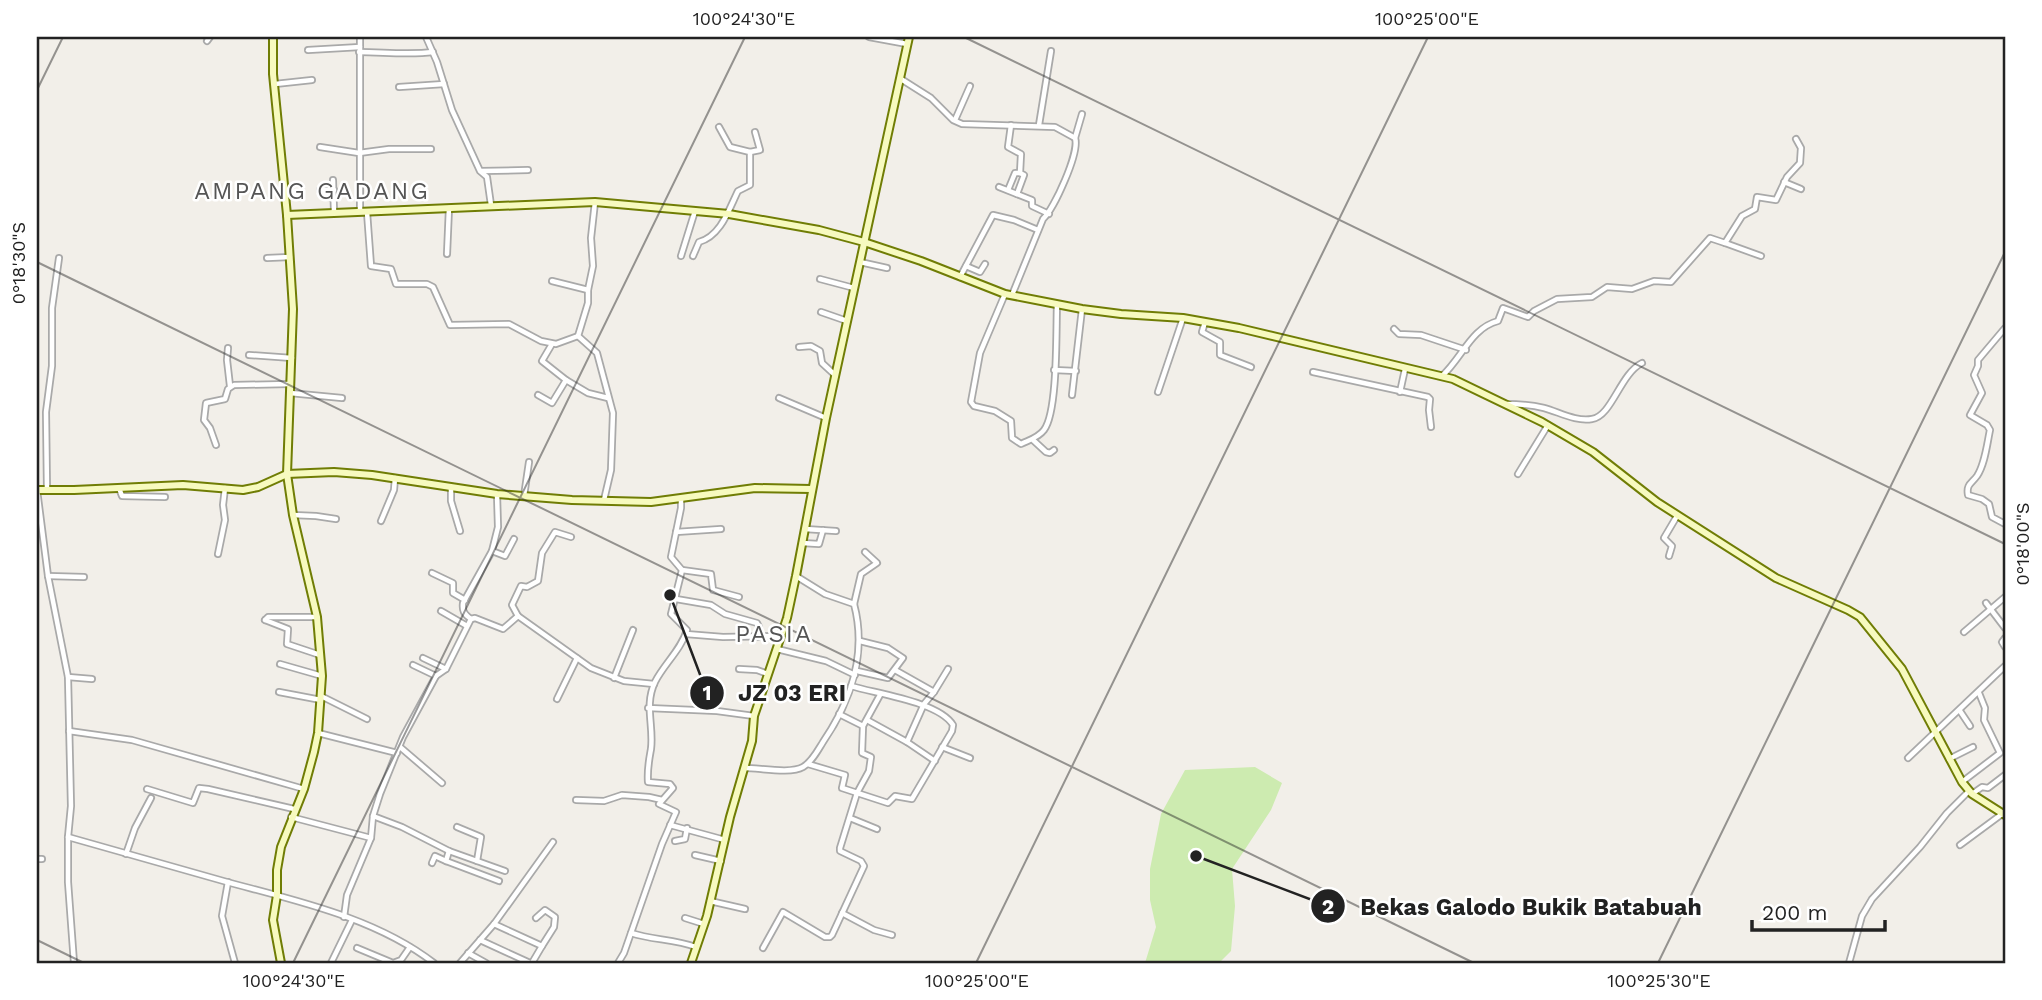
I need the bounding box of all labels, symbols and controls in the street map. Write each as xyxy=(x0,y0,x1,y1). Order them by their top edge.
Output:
text: 100°24'30"E xyxy=(693,8,795,29)
text: 100°25'00"E xyxy=(1375,8,1479,29)
district label: AMPANG GADANG xyxy=(194,177,430,205)
text: 0°18'30"S xyxy=(8,222,29,304)
text: 0°18'00"S xyxy=(2012,503,2033,585)
district label: PASIA xyxy=(735,620,813,648)
callout: JZ 03 ERI xyxy=(689,671,860,715)
text: 1 xyxy=(702,680,712,705)
text: JZ 03 ERI xyxy=(738,680,846,707)
callout: Bekas Galodo Bukik Batabuah xyxy=(1311,884,1716,928)
scale bar xyxy=(1752,888,1884,932)
text: 2 xyxy=(1322,894,1334,919)
text: Bekas Galodo Bukik Batabuah xyxy=(1360,894,1702,921)
text: 200 m xyxy=(1762,900,1828,925)
text: 100°24'30"E xyxy=(243,970,345,991)
text: 100°25'00"E xyxy=(925,970,1029,991)
text: 100°25'30"E xyxy=(1607,970,1711,991)

